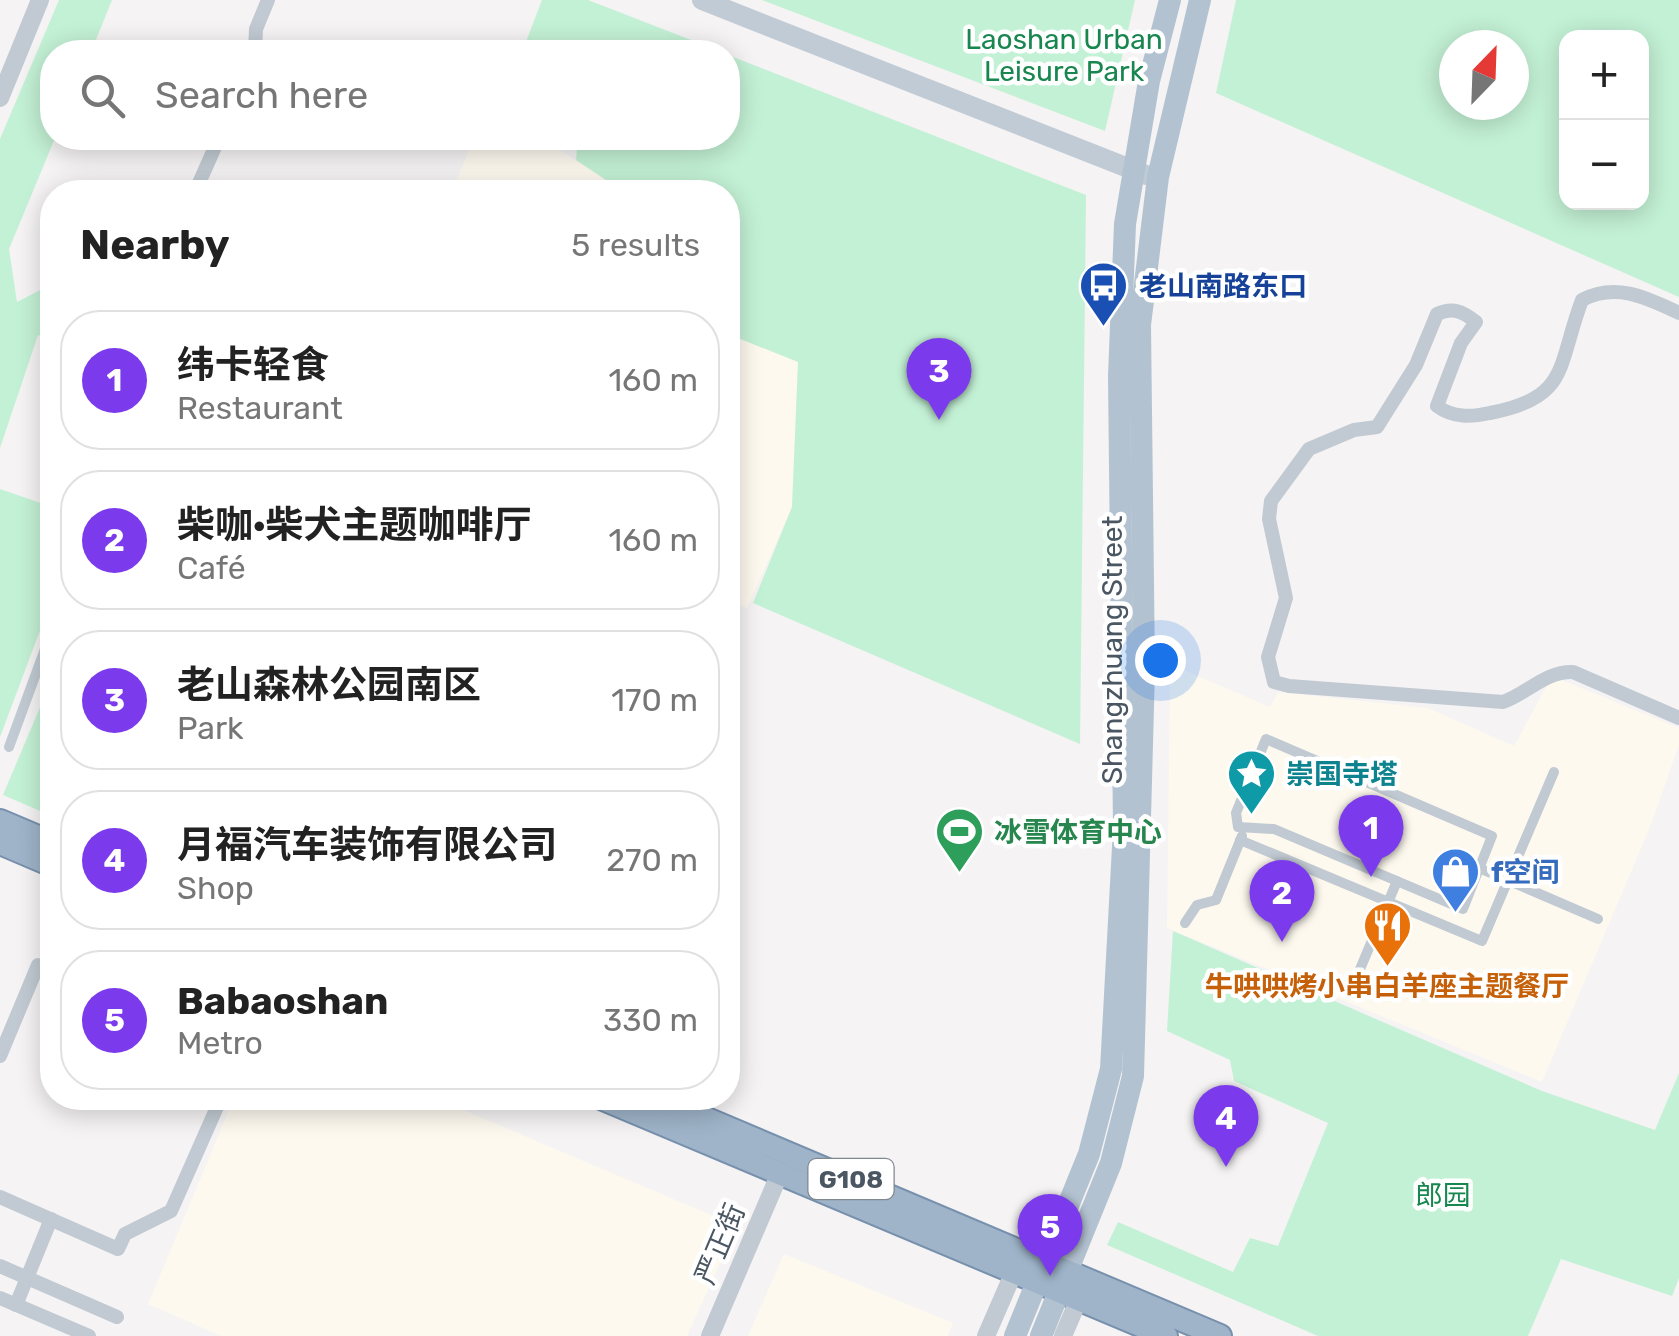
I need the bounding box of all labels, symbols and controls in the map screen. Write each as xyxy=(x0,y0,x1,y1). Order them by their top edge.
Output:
park label: Laoshan Urban Leisure Park xyxy=(965,23,1163,88)
north arrow xyxy=(1439,30,1529,120)
map controls xyxy=(1559,30,1649,210)
button: + xyxy=(1559,30,1649,120)
search box xyxy=(40,40,740,150)
icon: search xyxy=(75,68,130,123)
text: Search here xyxy=(155,72,368,118)
button: − xyxy=(1559,120,1649,210)
text: Nearby xyxy=(80,220,230,270)
text: 5 results xyxy=(571,226,700,264)
bus stop icon: 老山南路东口 xyxy=(1078,260,1130,328)
place label: 老山南路东口 xyxy=(1139,270,1307,303)
pin: 3 xyxy=(906,338,972,420)
text: 纬卡轻食 xyxy=(177,342,329,388)
text: 1 xyxy=(107,361,122,399)
text: 160 m xyxy=(608,361,698,399)
text: Restaurant xyxy=(177,389,343,427)
text: 柴咖·柴犬主题咖啡厅 xyxy=(177,502,532,548)
street label: Shangzhuang Street xyxy=(1096,516,1129,784)
text: 2 xyxy=(104,521,125,559)
text: 160 m xyxy=(608,521,698,559)
text: Café xyxy=(177,549,246,587)
your location xyxy=(1135,635,1186,686)
text: 老山森林公园南区 xyxy=(177,662,481,708)
text: 3 xyxy=(104,681,125,719)
text: 170 m xyxy=(611,681,698,719)
text: Park xyxy=(177,709,244,747)
place icon: 崇国寺塔 xyxy=(1225,748,1277,816)
place label: 崇国寺塔 xyxy=(1286,758,1398,791)
pin: 1 xyxy=(1338,794,1404,877)
sports icon: 冰雪体育中心 xyxy=(933,806,985,874)
place label: 冰雪体育中心 xyxy=(994,816,1162,849)
text: 月福汽车装饰有限公司 xyxy=(177,822,557,868)
text: 4 xyxy=(104,841,125,879)
text: 270 m xyxy=(606,841,698,879)
shop icon: f空间 xyxy=(1430,846,1482,914)
place label: f空间 xyxy=(1491,856,1559,889)
pin: 2 xyxy=(1250,860,1314,942)
text: Shop xyxy=(177,869,254,907)
restaurant icon: 牛哄哄烤小串白羊座主题餐厅 xyxy=(1361,900,1413,968)
place label: 牛哄哄烤小串白羊座主题餐厅 xyxy=(1205,970,1569,1003)
text: Babaoshan xyxy=(177,978,388,1024)
text: 5 xyxy=(104,1001,125,1039)
text: 330 m xyxy=(603,1001,698,1039)
text: Metro xyxy=(177,1024,263,1062)
pin: 4 xyxy=(1194,1084,1258,1167)
road number: G108 xyxy=(808,1159,894,1199)
park label: 郎园 xyxy=(1415,1179,1471,1212)
pin: 5 xyxy=(1018,1194,1082,1276)
street label: 严正街 xyxy=(688,1199,752,1289)

